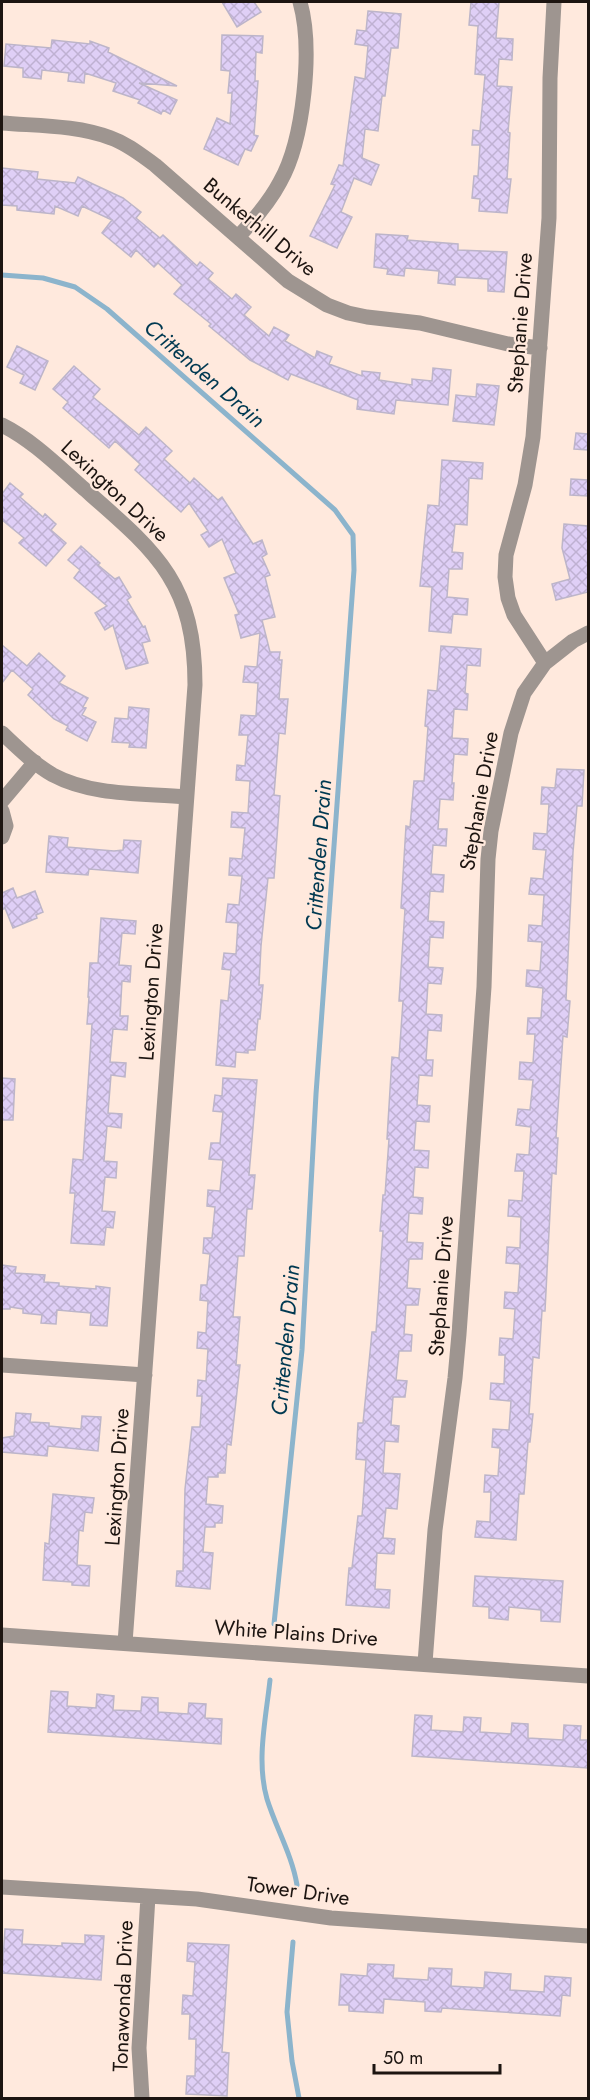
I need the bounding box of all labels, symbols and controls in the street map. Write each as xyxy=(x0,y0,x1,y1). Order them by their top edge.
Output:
street label: Bunkerhill Drive xyxy=(197,171,323,284)
street label: Stephanie Drive xyxy=(500,252,540,394)
water label: Crittenden Drain xyxy=(137,311,273,435)
street label: Lexington Drive xyxy=(54,433,176,549)
street label: Stephanie Drive xyxy=(452,729,506,873)
water label: Crittenden Drain xyxy=(297,778,339,932)
street label: Lexington Drive xyxy=(131,922,171,1062)
street label: Stephanie Drive xyxy=(421,1215,461,1357)
water label: Crittenden Drain xyxy=(262,1263,308,1417)
street label: Lexington Drive xyxy=(97,1407,137,1547)
street label: White Plains Drive xyxy=(213,1612,379,1654)
street label: Tower Drive xyxy=(245,1869,352,1913)
street label: Tonawonda Drive xyxy=(105,1920,141,2072)
scale bar xyxy=(374,2037,500,2075)
text: 50 m xyxy=(383,2045,423,2071)

